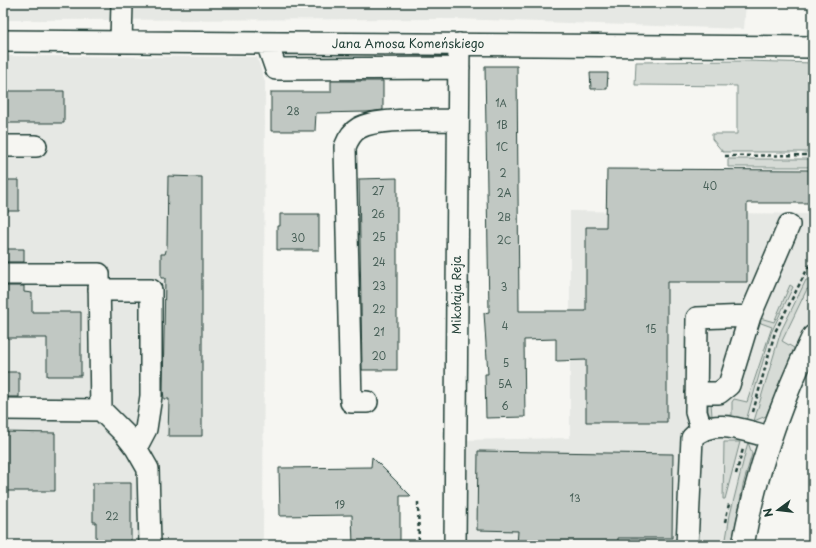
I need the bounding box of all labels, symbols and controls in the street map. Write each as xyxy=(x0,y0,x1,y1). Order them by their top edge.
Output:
street label: Jana Amosa Komeńskiego xyxy=(332,34,484,52)
house number: 1A xyxy=(495,95,507,110)
house number: 28 xyxy=(286,103,300,118)
house number: 1B xyxy=(496,117,508,132)
house number: 1C xyxy=(496,139,508,154)
house number: 2 xyxy=(499,165,507,180)
house number: 40 xyxy=(703,178,717,193)
house number: 27 xyxy=(372,183,385,198)
house number: 2A xyxy=(497,185,512,200)
house number: 26 xyxy=(371,206,385,221)
house number: 2B xyxy=(497,209,511,224)
house number: 25 xyxy=(372,229,386,244)
house number: 30 xyxy=(291,230,305,245)
house number: 2C xyxy=(497,232,511,247)
house number: 24 xyxy=(372,254,386,269)
street label: Mikołaja Reja xyxy=(447,255,465,334)
house number: 23 xyxy=(372,278,386,293)
house number: 3 xyxy=(501,279,507,294)
house number: 22 xyxy=(372,301,386,316)
house number: 4 xyxy=(502,318,509,333)
house number: 15 xyxy=(646,321,656,336)
house number: 21 xyxy=(373,324,385,339)
house number: 20 xyxy=(372,348,386,363)
house number: 5 xyxy=(503,355,509,370)
house number: 5A xyxy=(498,376,512,391)
house number: 6 xyxy=(501,398,509,413)
house number: 13 xyxy=(569,490,581,505)
north arrow xyxy=(758,490,798,530)
house number: 19 xyxy=(335,497,345,512)
text: N xyxy=(758,506,777,519)
house number: 22 xyxy=(105,508,119,523)

